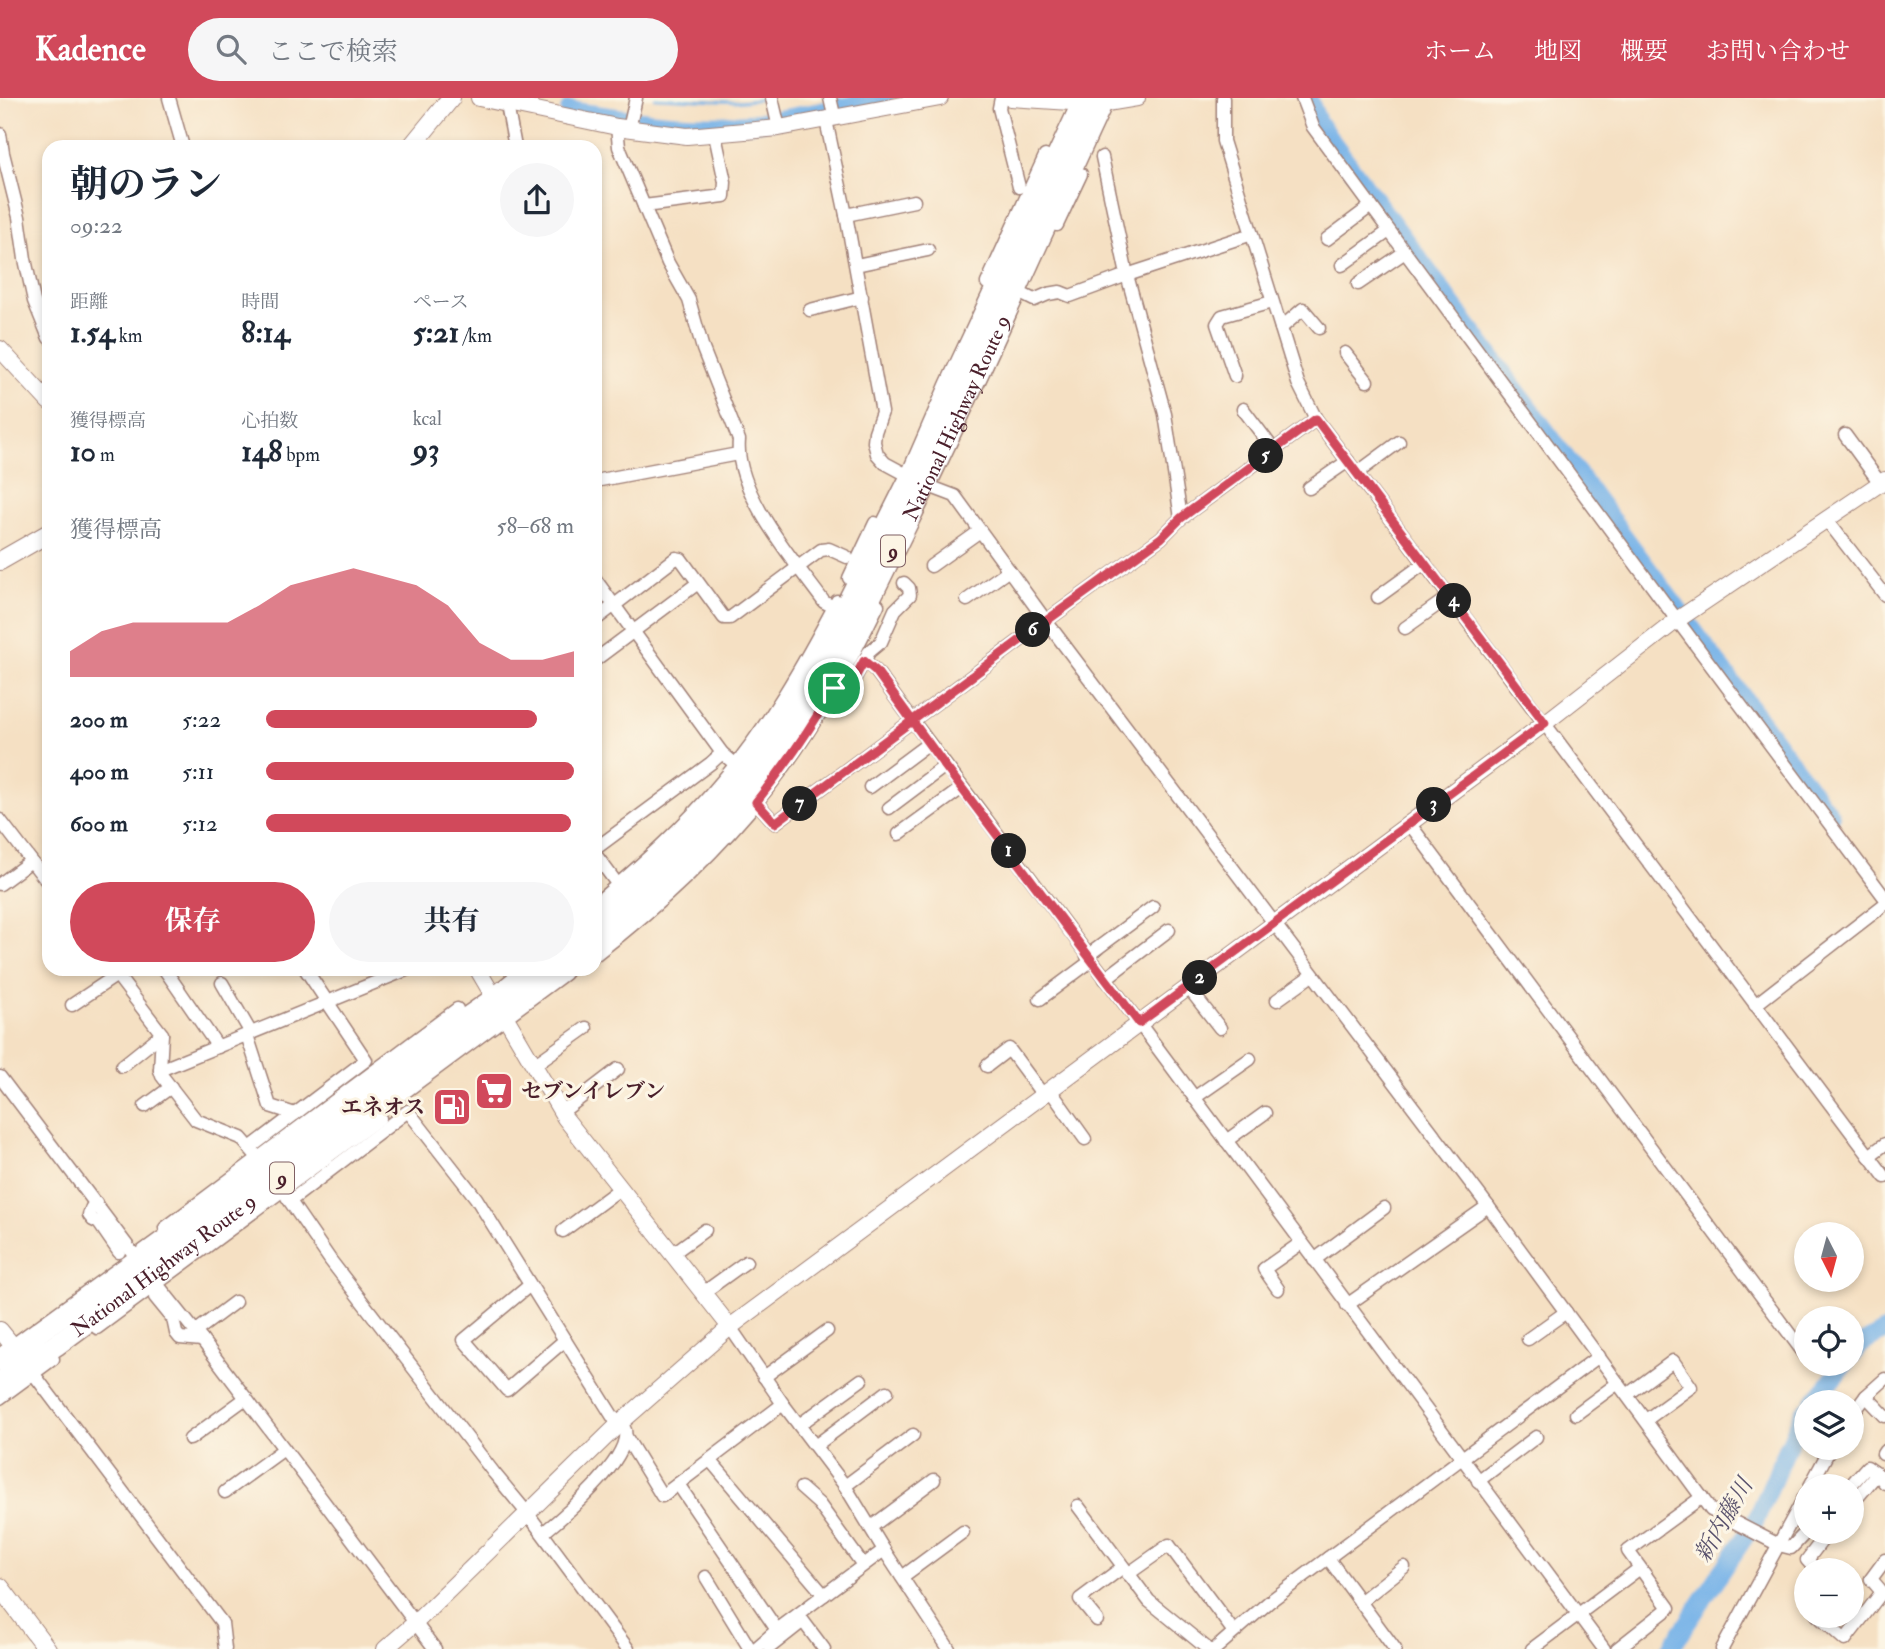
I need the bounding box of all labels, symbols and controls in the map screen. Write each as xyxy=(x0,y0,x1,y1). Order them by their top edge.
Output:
search box xyxy=(188,18,678,81)
text: Kadence xyxy=(35,29,146,70)
icon: search xyxy=(212,30,250,68)
text: ここで検索 xyxy=(268,36,398,68)
text: ホーム xyxy=(1424,36,1496,67)
text: 地図 xyxy=(1534,36,1582,67)
text: 概要 xyxy=(1620,36,1668,67)
text: お問い合わせ xyxy=(1706,36,1850,67)
text: 朝のラン xyxy=(70,161,222,209)
button: share xyxy=(500,163,574,237)
text: 09:22 xyxy=(70,211,123,240)
text: 距離 xyxy=(70,290,108,314)
text: 時間 xyxy=(241,290,279,314)
text: ペース xyxy=(413,290,469,314)
street label: National Highway Route 9 xyxy=(897,311,1017,525)
text: 1.54 xyxy=(70,314,115,351)
text: 8:14 xyxy=(241,314,290,351)
text: 5:21 xyxy=(413,314,459,351)
text: km xyxy=(115,324,142,348)
text: /km xyxy=(459,324,492,348)
text: kcal xyxy=(413,407,442,431)
text: 獲得標高 xyxy=(70,409,146,433)
text: 心拍数 xyxy=(241,409,298,433)
text: 93 xyxy=(413,431,440,468)
text: 10 xyxy=(70,433,96,470)
text: 148 xyxy=(241,433,282,470)
pin: 5 xyxy=(1248,438,1284,474)
text: m xyxy=(96,443,115,467)
text: bpm xyxy=(282,443,320,467)
text: 5 xyxy=(1261,443,1270,467)
text: 58–68 m xyxy=(496,511,574,540)
text: 獲得標高 xyxy=(70,515,162,544)
road number: 9 xyxy=(881,535,905,566)
pin: 4 xyxy=(1436,584,1472,618)
text: 4 xyxy=(1448,588,1459,612)
pin: 6 xyxy=(1016,612,1050,648)
text: 6 xyxy=(1028,617,1037,641)
pin xyxy=(804,658,864,718)
icon: arrive xyxy=(815,669,853,707)
text: 200 m xyxy=(70,705,128,734)
text: 5:22 xyxy=(182,705,221,734)
text: 400 m xyxy=(70,757,129,786)
text: 5:11 xyxy=(182,757,214,786)
pin: 7 xyxy=(782,786,818,822)
pin: 3 xyxy=(1416,788,1452,822)
text: 7 xyxy=(795,791,804,815)
text: 3 xyxy=(1430,792,1437,816)
text: 600 m xyxy=(70,809,128,838)
text: 5:12 xyxy=(182,809,218,838)
pin: 1 xyxy=(992,834,1026,868)
text: 1 xyxy=(1005,838,1012,862)
button: 保存 xyxy=(70,882,315,962)
button: 共有 xyxy=(329,882,574,962)
pin: 2 xyxy=(1182,960,1218,996)
text: 2 xyxy=(1195,965,1204,989)
supermarket icon: セブンイレブン xyxy=(473,1070,515,1112)
place label: セブンイレブン xyxy=(521,1078,665,1105)
fuel station icon: エネオス xyxy=(431,1086,473,1128)
place label: エネオス xyxy=(341,1094,425,1121)
road number: 9 xyxy=(270,1162,294,1194)
street label: National Highway Route 9 xyxy=(66,1188,262,1343)
north arrow xyxy=(1794,1222,1864,1292)
map controls xyxy=(1794,1222,1864,1628)
button: locate xyxy=(1794,1306,1864,1376)
button: layers xyxy=(1794,1390,1864,1460)
water label: 新内藤川 xyxy=(1688,1471,1760,1567)
button: + xyxy=(1794,1474,1864,1544)
button: − xyxy=(1794,1558,1864,1628)

